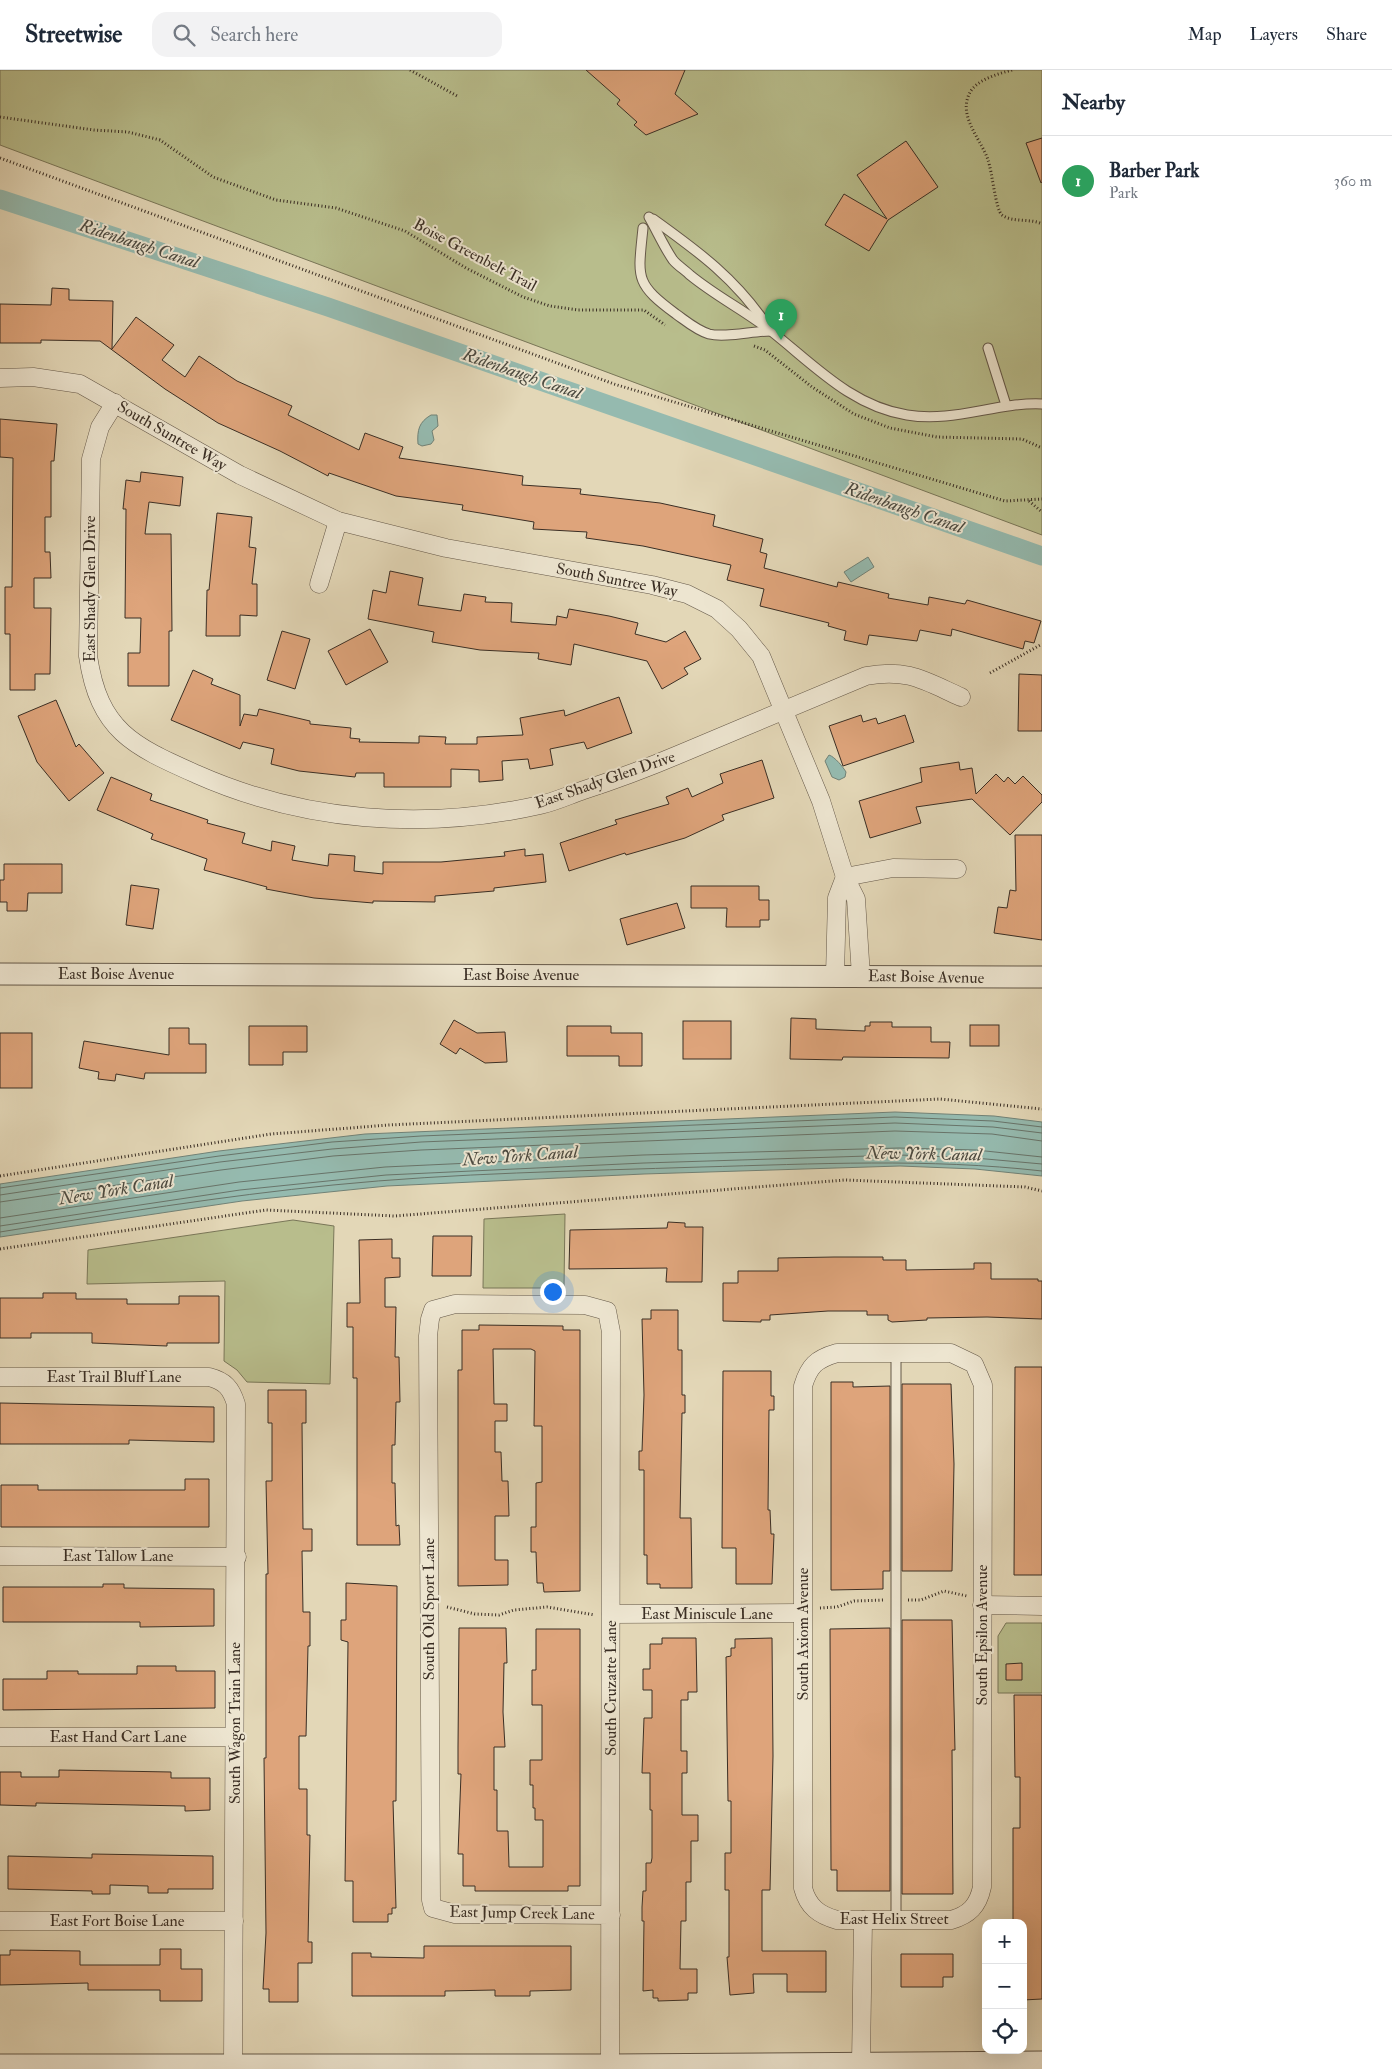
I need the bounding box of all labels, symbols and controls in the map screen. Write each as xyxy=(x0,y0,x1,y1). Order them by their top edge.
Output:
search box xyxy=(152,12,502,57)
text: Streetwise xyxy=(25,19,122,50)
icon: search xyxy=(170,21,198,49)
text: Search here xyxy=(210,23,298,47)
text: Map xyxy=(1188,23,1222,46)
text: Layers xyxy=(1250,23,1298,46)
text: Share xyxy=(1326,23,1367,46)
text: Nearby xyxy=(1062,89,1125,116)
text: Barber Park xyxy=(1109,159,1199,183)
text: 1 xyxy=(1075,171,1081,191)
text: 360 m xyxy=(1334,171,1372,191)
text: Park xyxy=(1109,183,1138,203)
water label: Ridenbaugh Canal xyxy=(75,214,203,275)
street label: Boise Greenbelt Trail xyxy=(410,214,540,296)
pin: 1 xyxy=(765,299,797,340)
water label: Ridenbaugh Canal xyxy=(459,343,586,406)
street label: South Suntree Way xyxy=(114,397,231,476)
water label: Ridenbaugh Canal xyxy=(841,477,968,540)
street label: East Shady Glen Drive xyxy=(80,515,100,662)
street label: South Suntree Way xyxy=(555,558,680,602)
street label: East Shady Glen Drive xyxy=(532,747,678,813)
street label: East Boise Avenue xyxy=(58,964,175,984)
street label: East Boise Avenue xyxy=(463,965,580,985)
street label: East Boise Avenue xyxy=(868,966,985,988)
water label: New York Canal xyxy=(461,1140,580,1172)
water label: New York Canal xyxy=(865,1141,984,1167)
water label: New York Canal xyxy=(56,1169,176,1211)
your location xyxy=(540,1279,566,1305)
street label: East Trail Bluff Lane xyxy=(47,1367,182,1387)
street label: South Old Sport Lane xyxy=(419,1538,440,1680)
street label: East Tallow Lane xyxy=(63,1546,174,1566)
street label: South Epsilon Avenue xyxy=(972,1564,993,1705)
street label: South Axiom Avenue xyxy=(793,1567,813,1701)
street label: East Miniscule Lane xyxy=(641,1604,773,1624)
street label: South Cruzatte Lane xyxy=(601,1620,621,1756)
street label: South Wagon Train Lane xyxy=(225,1642,245,1804)
street label: East Hand Cart Lane xyxy=(49,1727,187,1747)
street label: East Jump Creek Lane xyxy=(449,1902,595,1925)
street label: East Helix Street xyxy=(839,1909,949,1929)
street label: East Fort Boise Lane xyxy=(49,1911,185,1931)
map controls xyxy=(982,1919,1027,2054)
button: + xyxy=(982,1919,1027,1964)
button: − xyxy=(982,1964,1027,2009)
button: locate xyxy=(982,2009,1027,2054)

